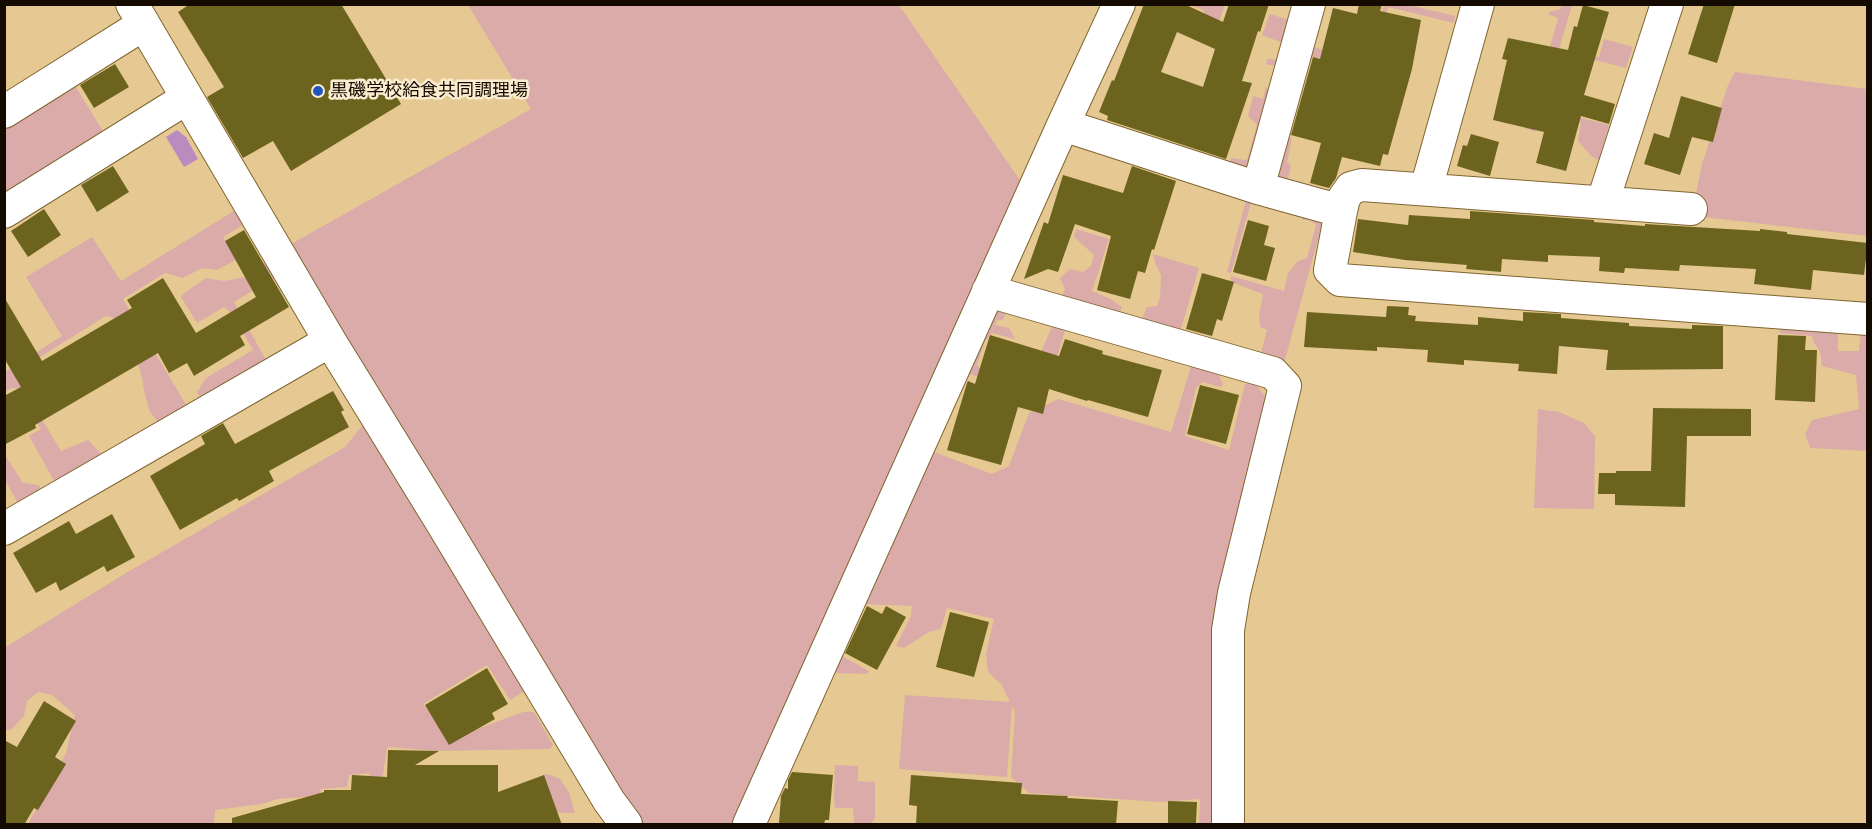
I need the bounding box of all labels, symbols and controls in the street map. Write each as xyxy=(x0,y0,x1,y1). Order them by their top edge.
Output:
place label: 黒磯学校給食共同調理場 xyxy=(330,80,528,102)
marker: 黒磯学校給食共同調理場 xyxy=(311,84,325,98)

